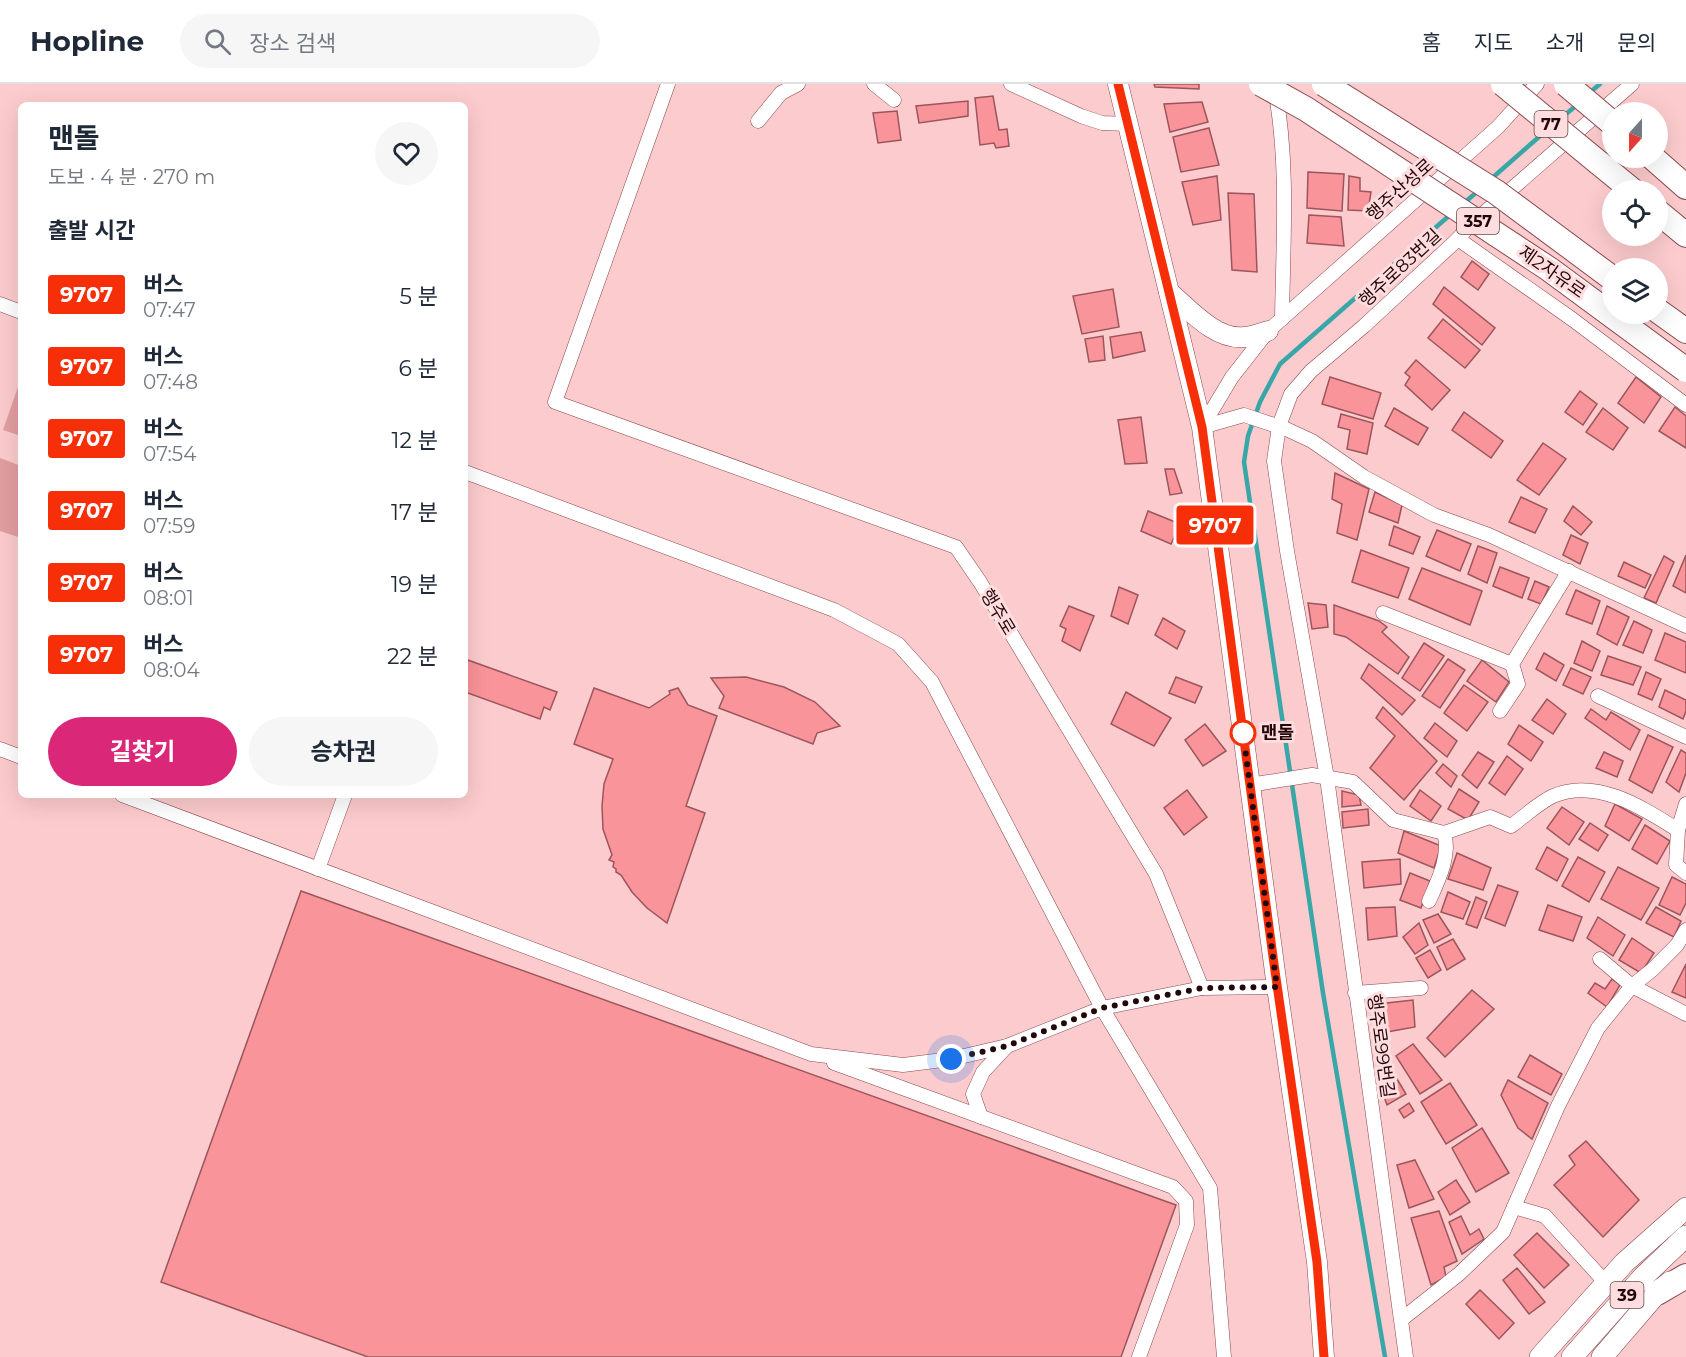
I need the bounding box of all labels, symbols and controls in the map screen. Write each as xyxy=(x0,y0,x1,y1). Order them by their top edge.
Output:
search box xyxy=(180,14,600,68)
text: Hopline xyxy=(30,24,144,58)
icon: search xyxy=(201,25,234,58)
text: 장소 검색 xyxy=(249,30,336,57)
text: 홈 xyxy=(1422,30,1441,55)
text: 지도 xyxy=(1474,30,1513,55)
text: 소개 xyxy=(1546,30,1584,55)
text: 문의 xyxy=(1617,30,1656,55)
north arrow xyxy=(1602,102,1668,168)
map controls xyxy=(1602,102,1668,324)
road number: 77 xyxy=(1534,111,1568,137)
text: 맨돌 xyxy=(48,121,100,155)
button: heart xyxy=(375,122,438,185)
street label: 행주산성로 xyxy=(1362,154,1438,226)
text: 도보 · 4 분 · 270 m xyxy=(48,165,215,189)
button: locate xyxy=(1602,180,1668,246)
road number: 357 xyxy=(1457,208,1499,234)
text: 출발 시간 xyxy=(48,217,135,244)
street label: 행주로83번길 xyxy=(1354,224,1446,312)
street label: 제2자유로 xyxy=(1514,241,1590,303)
button: layers xyxy=(1602,258,1668,324)
text: 버스 xyxy=(143,271,184,298)
text: 9707 xyxy=(60,282,113,307)
text: 5 분 xyxy=(400,283,438,310)
text: 07:47 xyxy=(143,298,196,322)
text: 버스 xyxy=(143,343,184,370)
text: 9707 xyxy=(60,354,113,379)
text: 6 분 xyxy=(399,355,438,382)
text: 07:48 xyxy=(143,370,198,394)
text: 버스 xyxy=(143,415,184,442)
text: 9707 xyxy=(60,426,113,451)
text: 12 분 xyxy=(392,427,438,454)
text: 07:54 xyxy=(143,442,196,466)
text: 버스 xyxy=(143,487,184,514)
text: 9707 xyxy=(60,498,113,523)
text: 17 분 xyxy=(391,499,438,526)
line badge: 9707 xyxy=(1173,506,1257,544)
text: 9707 xyxy=(1188,513,1242,538)
text: 07:59 xyxy=(143,514,195,538)
text: 버스 xyxy=(143,559,184,586)
text: 9707 xyxy=(60,570,113,595)
text: 19 분 xyxy=(391,571,438,598)
street label: 행주로 xyxy=(976,585,1020,639)
text: 08:01 xyxy=(143,586,194,610)
text: 버스 xyxy=(143,631,184,658)
text: 9707 xyxy=(60,642,113,667)
text: 22 분 xyxy=(387,643,438,670)
text: 08:04 xyxy=(143,658,200,682)
button: 길찾기 xyxy=(48,717,237,786)
button: 승차권 xyxy=(249,717,438,786)
marker: 맨돌 xyxy=(1230,720,1256,746)
place label: 맨돌 xyxy=(1261,722,1294,744)
street label: 행주로99번길 xyxy=(1363,993,1399,1099)
your location xyxy=(936,1044,966,1074)
road number: 39 xyxy=(1610,1282,1644,1308)

